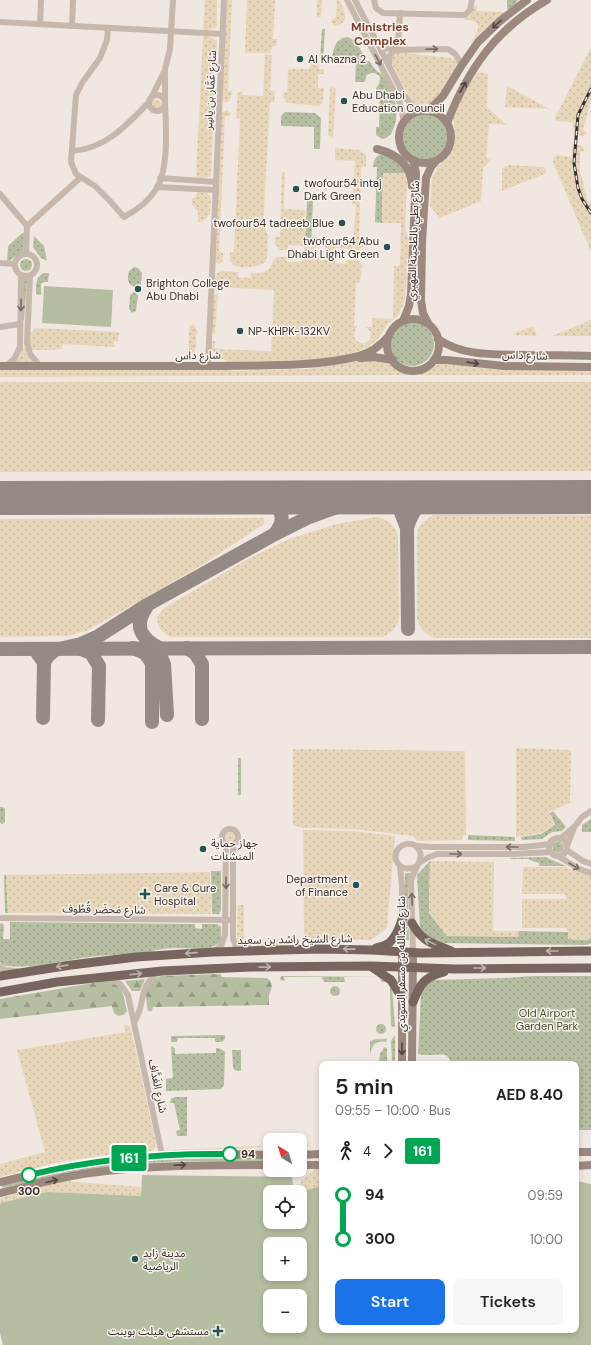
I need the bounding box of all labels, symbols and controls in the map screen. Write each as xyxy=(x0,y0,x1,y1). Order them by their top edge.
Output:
district label: Ministries Complex xyxy=(351,19,409,49)
one-way arrow xyxy=(492,19,502,28)
one-way arrow xyxy=(425,45,438,53)
street label: شارع عَمَّار بن ياسِر xyxy=(201,49,220,131)
place label: Al Khazna 2 xyxy=(308,52,366,66)
one-way arrow xyxy=(375,53,382,65)
marker: Al Khazna 2 xyxy=(295,54,305,64)
one-way arrow xyxy=(459,81,467,93)
place label: Abu Dhabi Education Council xyxy=(352,88,445,115)
marker: Abu Dhabi Education Council xyxy=(339,96,349,106)
place label: twofour54 intaj Dark Green xyxy=(304,176,382,203)
street label: شارع بطي بالطحينة المهيري xyxy=(404,180,425,301)
marker: twofour54 intaj Dark Green xyxy=(291,184,301,194)
place label: twofour54 tadreeb Blue xyxy=(213,216,334,230)
marker: twofour54 tadreeb Blue xyxy=(337,218,347,228)
place label: twofour54 Abu Dhabi Light Green xyxy=(288,234,379,261)
marker: twofour54 Abu Dhabi Light Green xyxy=(382,242,392,252)
place label: Brighton College Abu Dhabi xyxy=(146,276,229,303)
marker: Brighton College Abu Dhabi xyxy=(133,284,143,294)
one-way arrow xyxy=(17,298,25,311)
place label: NP-KHPK-132KV xyxy=(248,324,331,338)
marker: NP-KHPK-132KV xyxy=(235,326,245,336)
street label: شارع داس xyxy=(502,347,548,364)
street label: شارع داس xyxy=(175,348,221,363)
one-way arrow xyxy=(466,359,479,367)
place label: جهاز حماية المنشئات xyxy=(211,836,258,863)
one-way arrow xyxy=(506,843,519,851)
marker: جهاز حماية المنشئات xyxy=(198,844,208,854)
one-way arrow xyxy=(449,850,462,858)
one-way arrow xyxy=(568,862,580,870)
place label: Department of Finance xyxy=(286,872,348,899)
one-way arrow xyxy=(222,876,229,889)
marker: Department of Finance xyxy=(351,880,361,890)
place label: Care & Cure Hospital xyxy=(154,881,216,908)
marker: Care & Cure Hospital xyxy=(139,888,151,900)
one-way arrow xyxy=(408,893,415,906)
street label: شارع عبدالله بن مسفر السويدي xyxy=(394,896,411,1032)
street label: شارع مَحضَر قُطُوف xyxy=(62,901,146,918)
street label: شارع الشيخ راشد بن سعيد xyxy=(237,931,353,948)
one-way arrow xyxy=(424,937,436,945)
one-way arrow xyxy=(343,946,356,953)
one-way arrow xyxy=(546,947,559,955)
one-way arrow xyxy=(185,950,198,957)
one-way arrow xyxy=(56,962,69,970)
one-way arrow xyxy=(258,963,271,971)
one-way arrow xyxy=(473,964,486,972)
one-way arrow xyxy=(129,970,142,977)
park label: Old Airport Garden Park xyxy=(516,1006,579,1033)
one-way arrow xyxy=(398,1042,406,1055)
street label: شارع الغَدَّاف xyxy=(144,1058,171,1115)
text: 5 min xyxy=(335,1072,393,1101)
text: AED 8.40 xyxy=(496,1085,563,1105)
text: 09:55 – 10:00 · Bus xyxy=(335,1102,451,1119)
north arrow xyxy=(263,1133,307,1177)
map controls xyxy=(263,1133,307,1333)
icon: walk xyxy=(335,1140,357,1162)
icon: forward xyxy=(377,1140,399,1162)
text: 161 xyxy=(413,1142,432,1160)
text: 4 xyxy=(363,1143,371,1160)
line badge: 161 xyxy=(106,1145,152,1171)
marker: 94 xyxy=(222,1146,238,1162)
place label: 94 xyxy=(241,1147,255,1161)
text: 161 xyxy=(119,1149,139,1167)
one-way arrow xyxy=(173,1162,186,1169)
marker: 300 xyxy=(21,1167,37,1183)
one-way arrow xyxy=(45,1176,58,1184)
place label: 300 xyxy=(18,1184,40,1198)
button: locate xyxy=(263,1185,307,1229)
text: 94 xyxy=(365,1185,384,1205)
text: 09:59 xyxy=(528,1187,563,1204)
text: 300 xyxy=(365,1229,395,1249)
text: 10:00 xyxy=(530,1231,563,1248)
button: + xyxy=(263,1237,307,1281)
place label: مدينة زايد الرياضية xyxy=(143,1246,186,1273)
marker: مدينة زايد الرياضية xyxy=(130,1254,140,1264)
button: Start xyxy=(335,1279,445,1325)
button: Tickets xyxy=(453,1279,563,1325)
button: − xyxy=(263,1289,307,1333)
place label: مستشفى هيلث بوينت xyxy=(108,1324,209,1338)
marker: مستشفى هيلث بوينت xyxy=(212,1325,224,1337)

